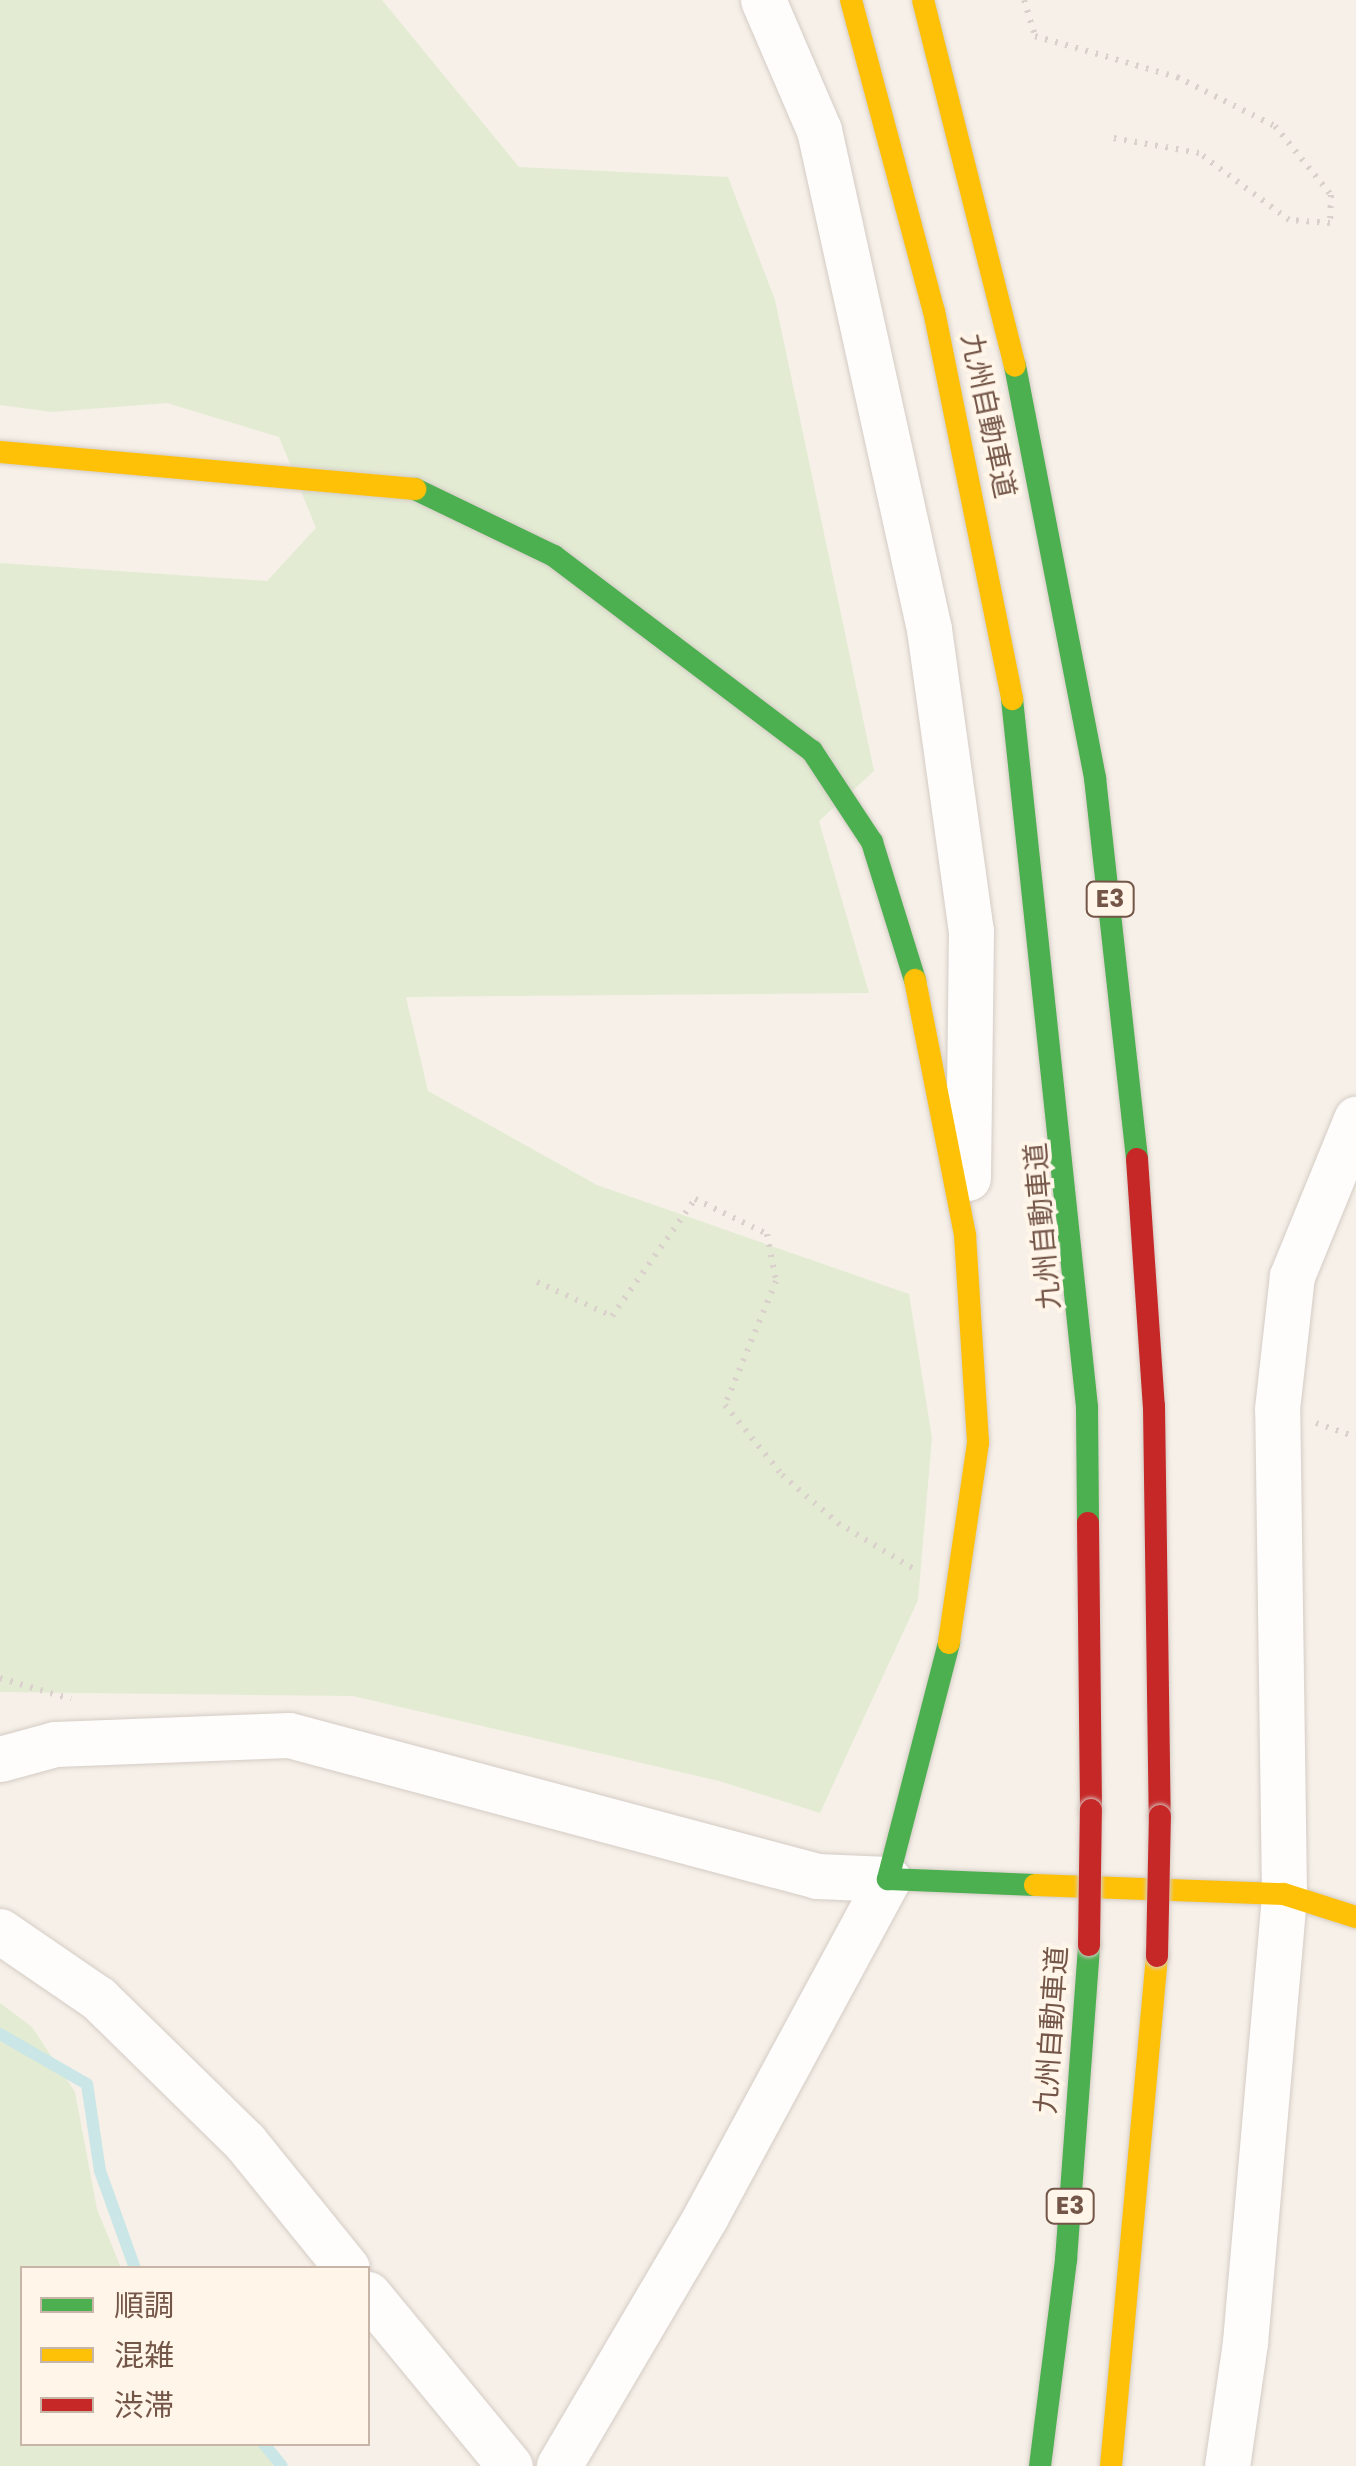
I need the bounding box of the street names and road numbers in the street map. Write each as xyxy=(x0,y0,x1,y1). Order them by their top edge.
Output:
street label: 九州自動車道 xyxy=(954,330,1022,502)
road number: E3 xyxy=(1085,879,1135,919)
street label: 九州自動車道 xyxy=(1019,1141,1067,1311)
street label: 九州自動車道 xyxy=(1029,1945,1075,2115)
road number: E3 xyxy=(1045,2186,1095,2226)

